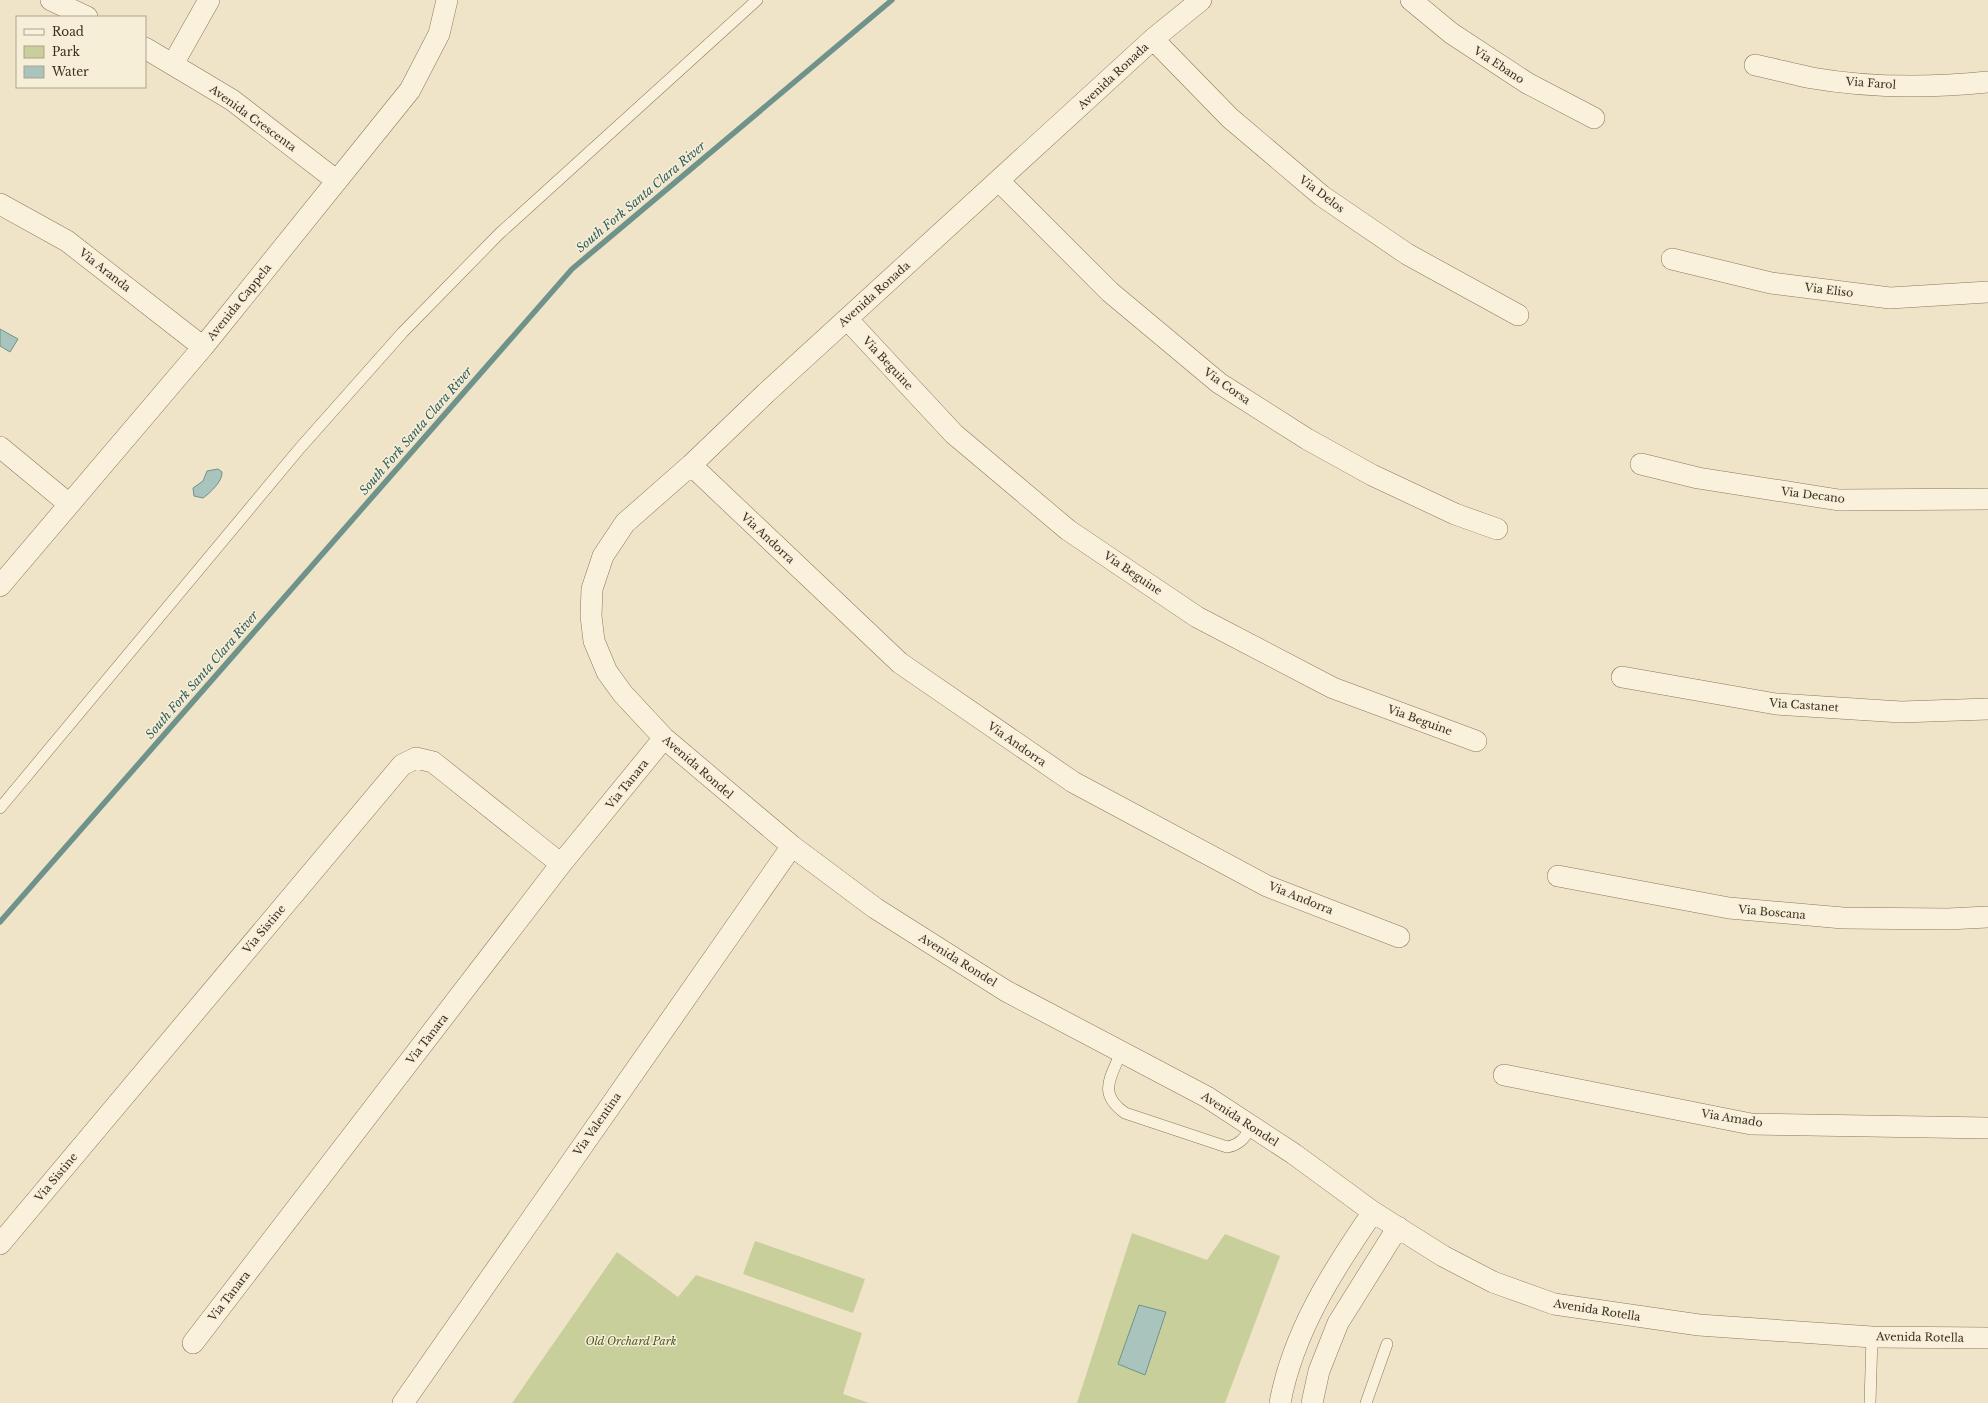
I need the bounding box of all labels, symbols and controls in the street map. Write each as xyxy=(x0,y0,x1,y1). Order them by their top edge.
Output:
legend xyxy=(16,16,146,88)
text: Road xyxy=(52,24,84,39)
street label: Avenida Ronada xyxy=(1074,39,1152,113)
street label: Via Ebano xyxy=(1470,43,1527,87)
text: Park xyxy=(52,44,80,59)
text: Water xyxy=(51,64,89,79)
street label: Via Farol xyxy=(1844,74,1897,92)
street label: Avenida Crescenta xyxy=(206,81,300,155)
water label: South Fork Santa Clara River xyxy=(573,138,709,255)
street label: Via Delos xyxy=(1296,172,1347,216)
street label: Via Aranda xyxy=(76,245,134,295)
street label: Avenida Ronada xyxy=(835,258,913,330)
street label: Avenida Cappela xyxy=(203,260,275,344)
street label: Via Eliso xyxy=(1803,280,1854,300)
street label: Via Beguine xyxy=(859,333,916,393)
water label: South Fork Santa Clara River xyxy=(356,363,476,498)
street label: Via Corsa xyxy=(1200,364,1254,408)
street label: Via Decano xyxy=(1779,484,1846,506)
street label: Via Andorra xyxy=(738,509,798,567)
street label: Via Beguine xyxy=(1100,548,1165,598)
water label: South Fork Santa Clara River xyxy=(142,607,262,742)
street label: Via Castanet xyxy=(1768,696,1840,714)
street label: Via Beguine xyxy=(1385,701,1454,738)
street label: Via Andorra xyxy=(984,718,1050,770)
street label: Avenida Rondel xyxy=(659,732,737,802)
street label: Via Tanara xyxy=(602,756,652,812)
street label: Via Andorra xyxy=(1266,878,1336,918)
street label: Via Sistine xyxy=(239,902,288,957)
street label: Via Boscana xyxy=(1737,902,1807,922)
street label: Avenida Rondel xyxy=(916,930,1000,990)
street label: Via Tanara xyxy=(402,1010,451,1068)
street label: Avenida Rondel xyxy=(1198,1088,1282,1149)
street label: Via Valentina xyxy=(570,1089,624,1159)
street label: Via Amado xyxy=(1699,1106,1764,1130)
street label: Via Sistine xyxy=(31,1150,80,1205)
street label: Via Tanara xyxy=(204,1267,253,1325)
street label: Avenida Rotella xyxy=(1551,1296,1642,1324)
street label: Avenida Rotella xyxy=(1875,1329,1965,1345)
park label: Old Orchard Park xyxy=(585,1334,677,1348)

